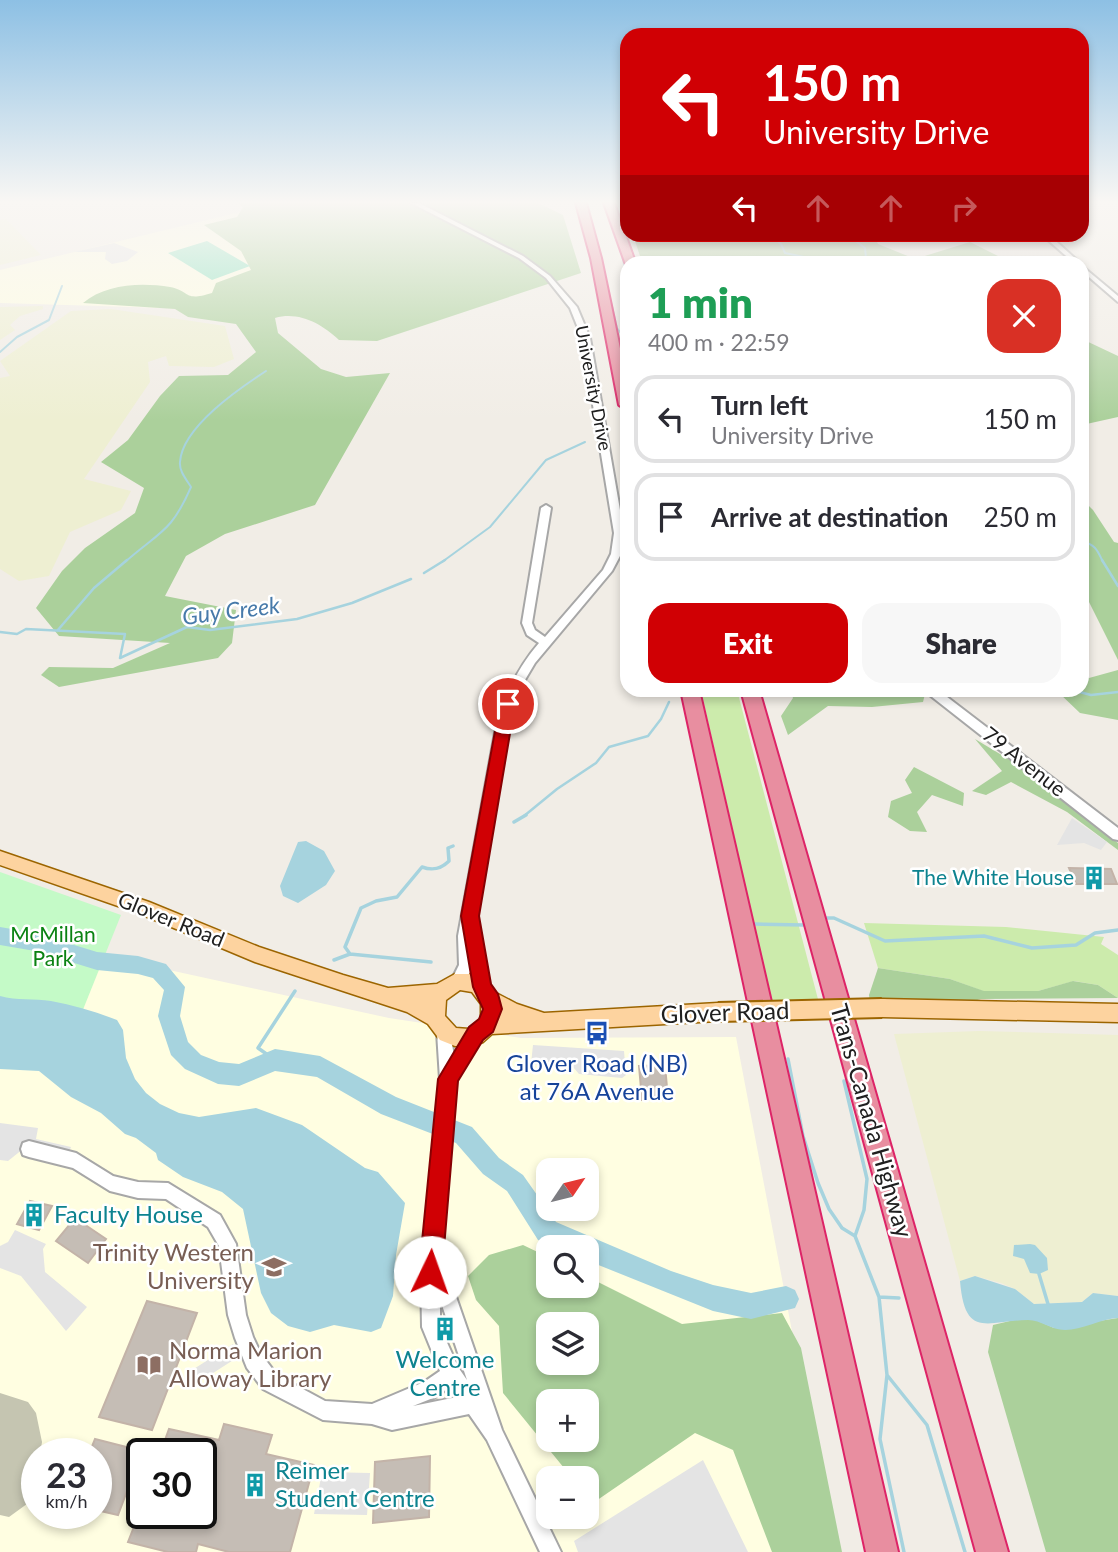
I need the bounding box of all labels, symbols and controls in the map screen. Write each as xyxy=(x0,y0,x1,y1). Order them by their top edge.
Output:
text: 150 m xyxy=(763,53,901,111)
icon: left xyxy=(648,56,739,147)
text: University Drive xyxy=(763,112,989,151)
icon: left xyxy=(726,189,764,227)
icon: ahead xyxy=(799,189,837,227)
icon: ahead xyxy=(872,189,910,227)
icon: right xyxy=(945,189,983,227)
text: 1 min xyxy=(648,277,753,327)
button: close xyxy=(987,279,1061,353)
street label: University Drive xyxy=(571,323,617,452)
text: 400 m · 22:59 xyxy=(648,328,790,356)
text: Turn left xyxy=(711,389,808,421)
icon: left xyxy=(652,400,690,438)
text: 150 m xyxy=(984,403,1057,435)
text: University Drive xyxy=(711,421,874,449)
icon: arrive xyxy=(652,498,690,536)
text: Arrive at destination xyxy=(711,501,948,533)
text: 250 m xyxy=(984,501,1057,533)
water label: Guy Creek xyxy=(181,590,282,630)
button: Exit xyxy=(648,603,848,683)
button: Share xyxy=(862,603,1061,683)
pin xyxy=(478,674,538,734)
icon: arrive xyxy=(489,685,527,723)
street label: 79 Avenue xyxy=(978,721,1071,801)
place label: The White House xyxy=(912,864,1074,889)
building icon: The White House xyxy=(1080,864,1108,892)
street label: Glover Road xyxy=(115,886,228,951)
park label: McMillan Park xyxy=(10,921,96,970)
street label: Glover Road xyxy=(660,995,790,1028)
street label: Trans-Canada Highway xyxy=(825,1000,920,1241)
bus stop icon: Glover Road (NB) at 76A Avenue xyxy=(583,1019,611,1047)
place label: Glover Road (NB) at 76A Avenue xyxy=(506,1048,688,1105)
north arrow xyxy=(536,1158,598,1222)
map controls xyxy=(536,1158,599,1529)
place label: Faculty House xyxy=(54,1199,203,1228)
building icon: Faculty House xyxy=(20,1201,48,1229)
position arrow xyxy=(393,1235,467,1309)
button: search xyxy=(536,1235,599,1298)
place label: Trinity Western University xyxy=(93,1237,255,1294)
school or university icon: Trinity Western University xyxy=(260,1253,288,1281)
button: layers xyxy=(536,1312,599,1375)
building icon: Welcome Centre xyxy=(431,1315,459,1343)
place label: Norma Marion Alloway Library xyxy=(169,1335,332,1392)
place label: Welcome Centre xyxy=(395,1344,495,1401)
library icon: Norma Marion Alloway Library xyxy=(135,1351,163,1379)
button: + xyxy=(536,1389,599,1452)
speed limit sign: 30 xyxy=(126,1438,217,1529)
text: 23 xyxy=(46,1453,87,1495)
place label: Reimer Student Centre xyxy=(275,1455,435,1512)
button: − xyxy=(536,1466,599,1529)
building icon: Reimer Student Centre xyxy=(241,1471,269,1499)
text: km/h xyxy=(45,1490,88,1512)

